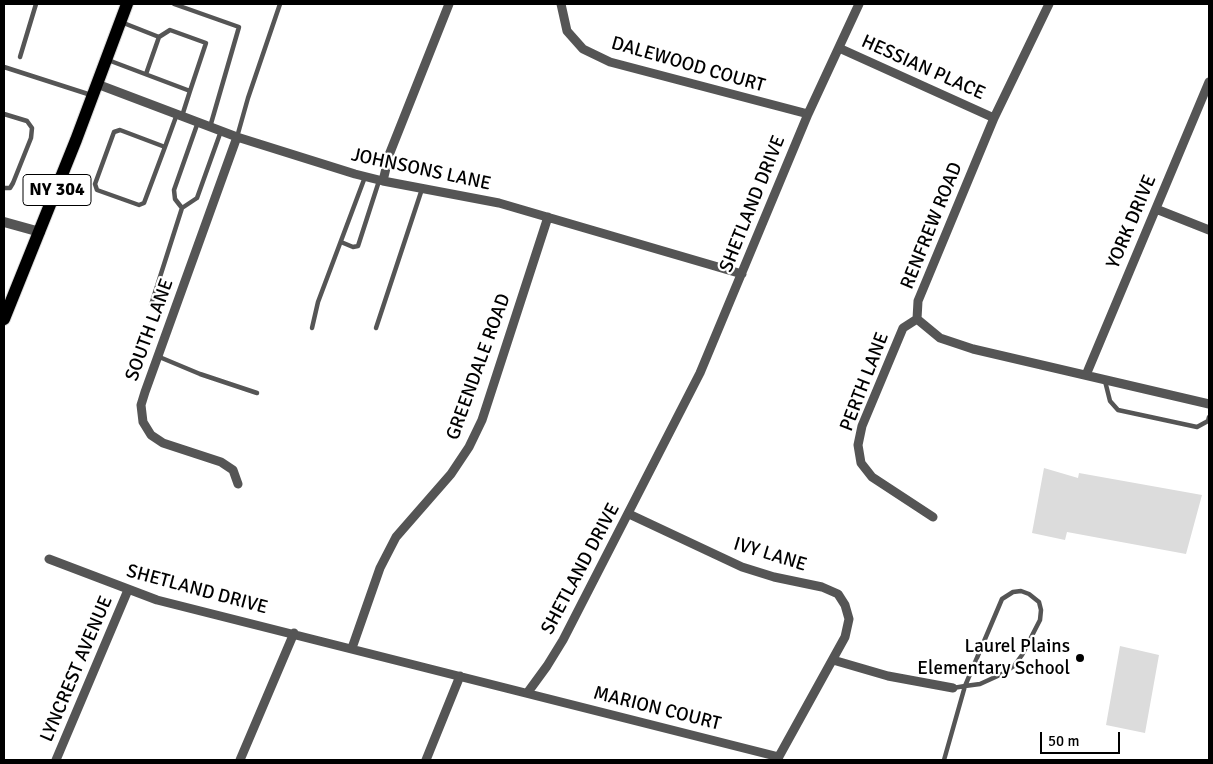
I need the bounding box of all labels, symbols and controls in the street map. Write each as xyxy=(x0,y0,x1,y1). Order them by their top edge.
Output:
street label: HESSIAN PLACE xyxy=(858,31,988,105)
street label: DALEWOOD COURT xyxy=(609,32,767,98)
street label: SHETLAND DRIVE xyxy=(715,132,791,276)
street label: JOHNSONS LANE xyxy=(349,144,493,196)
street label: RENFREW ROAD xyxy=(896,159,968,293)
street label: YORK DRIVE xyxy=(1102,172,1162,272)
road number: NY 304 xyxy=(23,174,91,206)
street label: SOUTH LANE xyxy=(121,276,179,384)
street label: GREENDALE ROAD xyxy=(442,291,516,443)
street label: PERTH LANE xyxy=(836,329,894,435)
street label: SHETLAND DRIVE xyxy=(537,500,625,638)
street label: IVY LANE xyxy=(731,533,809,577)
street label: SHETLAND DRIVE xyxy=(124,560,270,620)
street label: LYNCREST AVENUE xyxy=(36,593,118,745)
place label: Laurel Plains Elementary School xyxy=(917,636,1070,680)
marker: Laurel Plains Elementary School xyxy=(1074,652,1086,664)
street label: MARION COURT xyxy=(591,682,723,736)
scale bar xyxy=(1043,722,1123,754)
text: 50 m xyxy=(1048,732,1079,750)

